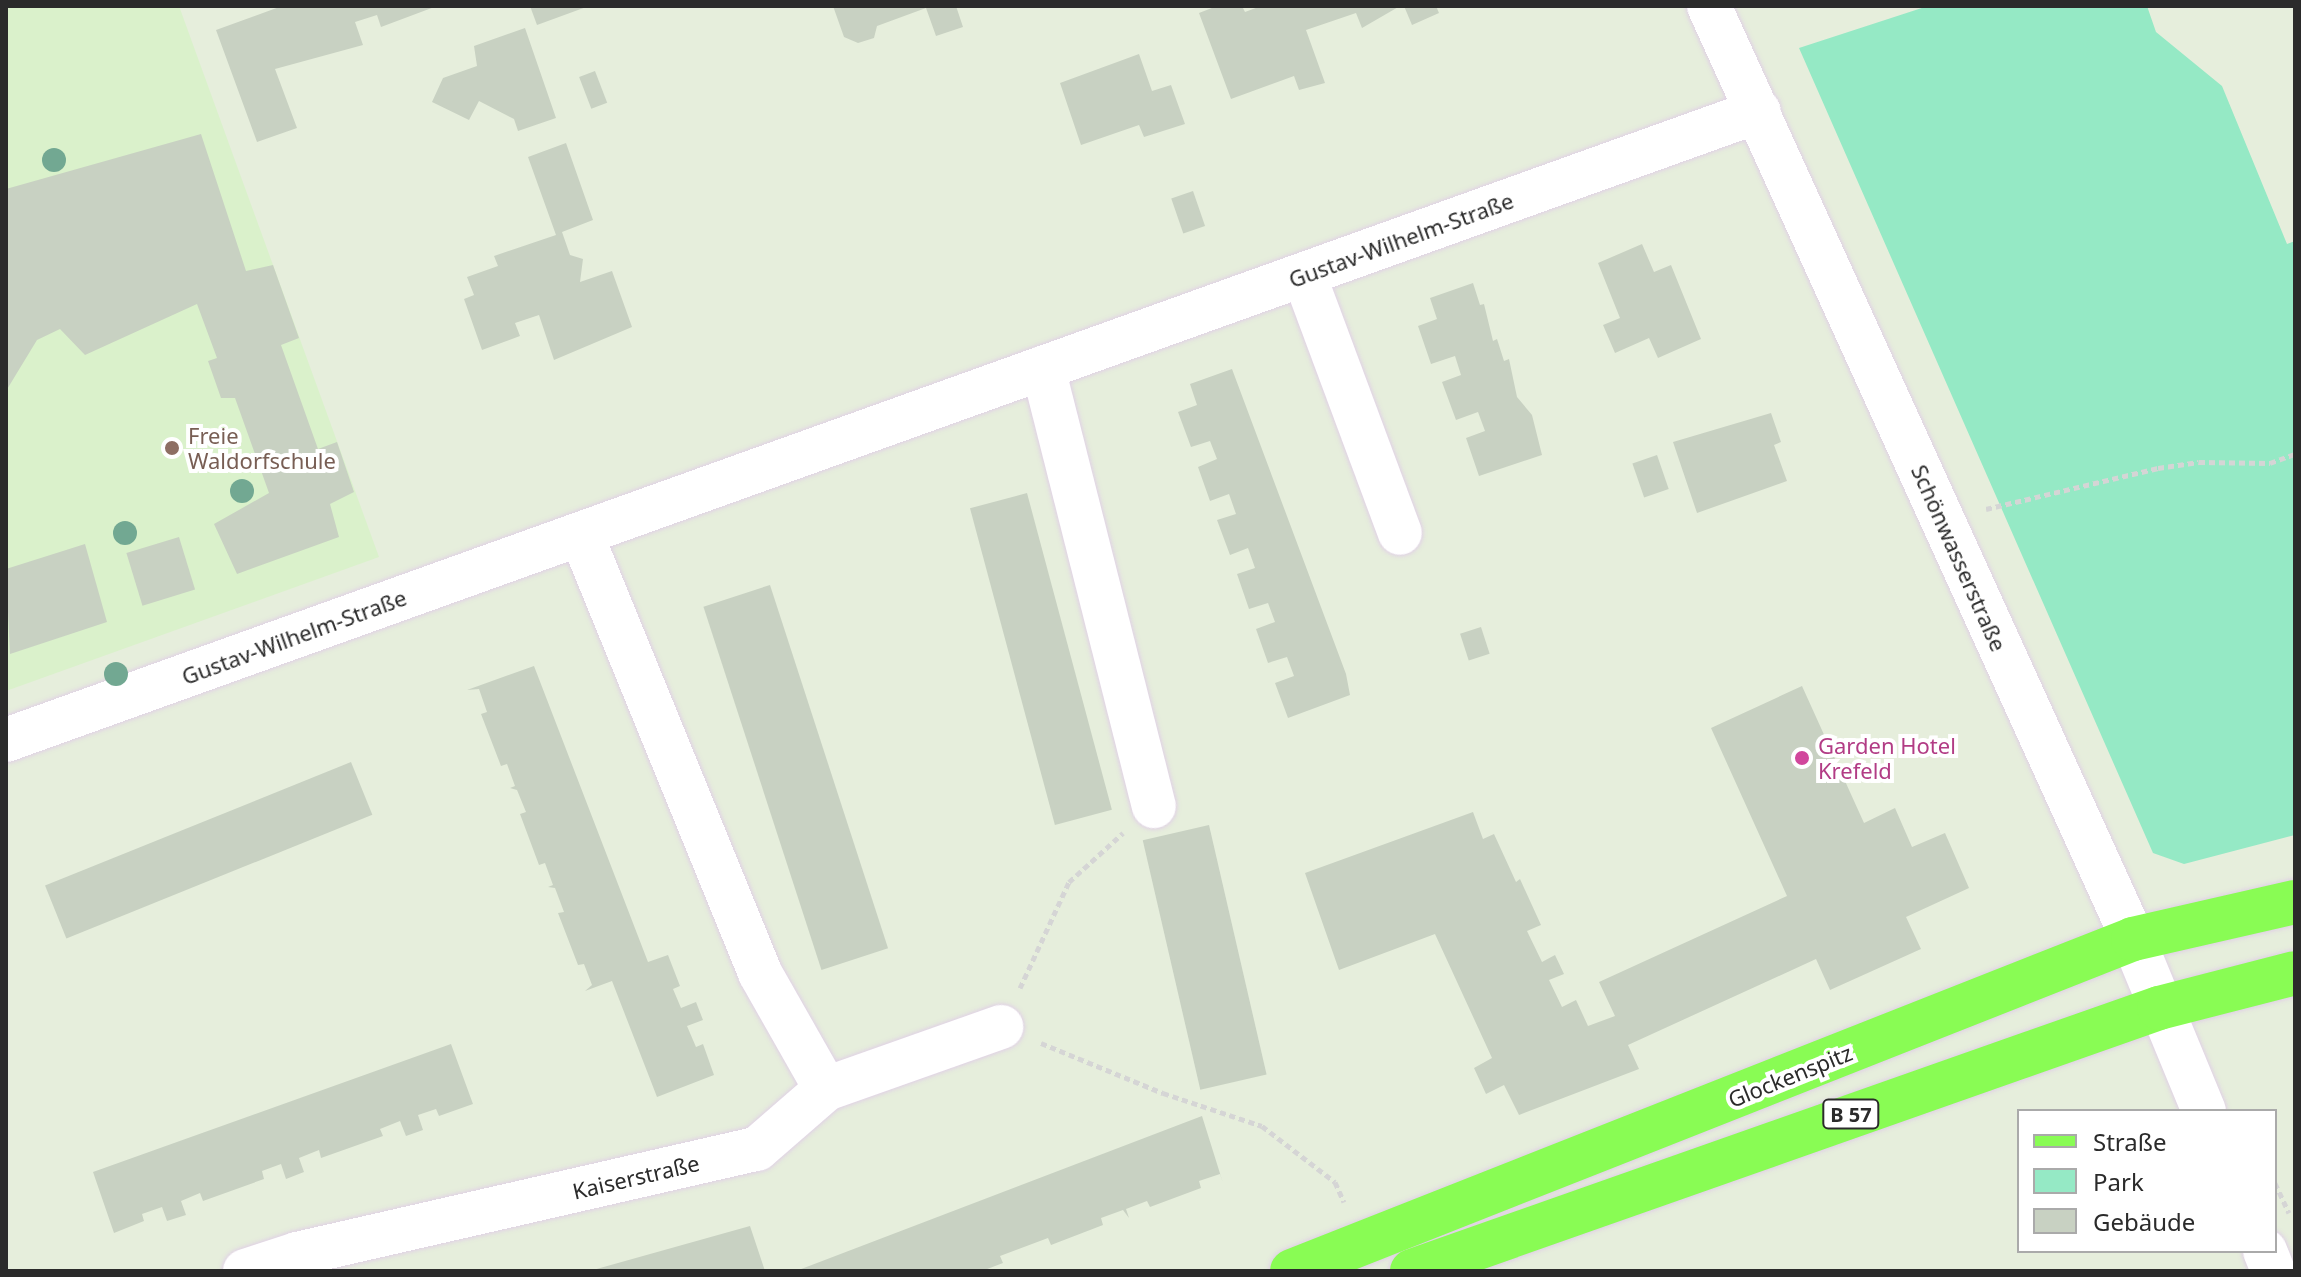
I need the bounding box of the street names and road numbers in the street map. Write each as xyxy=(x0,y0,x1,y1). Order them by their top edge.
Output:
street label: Gustav-Wilhelm-Straße xyxy=(1285,187,1517,293)
street label: Schönwasserstraße xyxy=(1906,461,2012,655)
street label: Gustav-Wilhelm-Straße xyxy=(178,584,410,690)
street label: Glockenspitz xyxy=(1724,1039,1856,1113)
road number: B 57 xyxy=(1821,1098,1881,1130)
street label: Kaiserstraße xyxy=(570,1150,702,1204)

